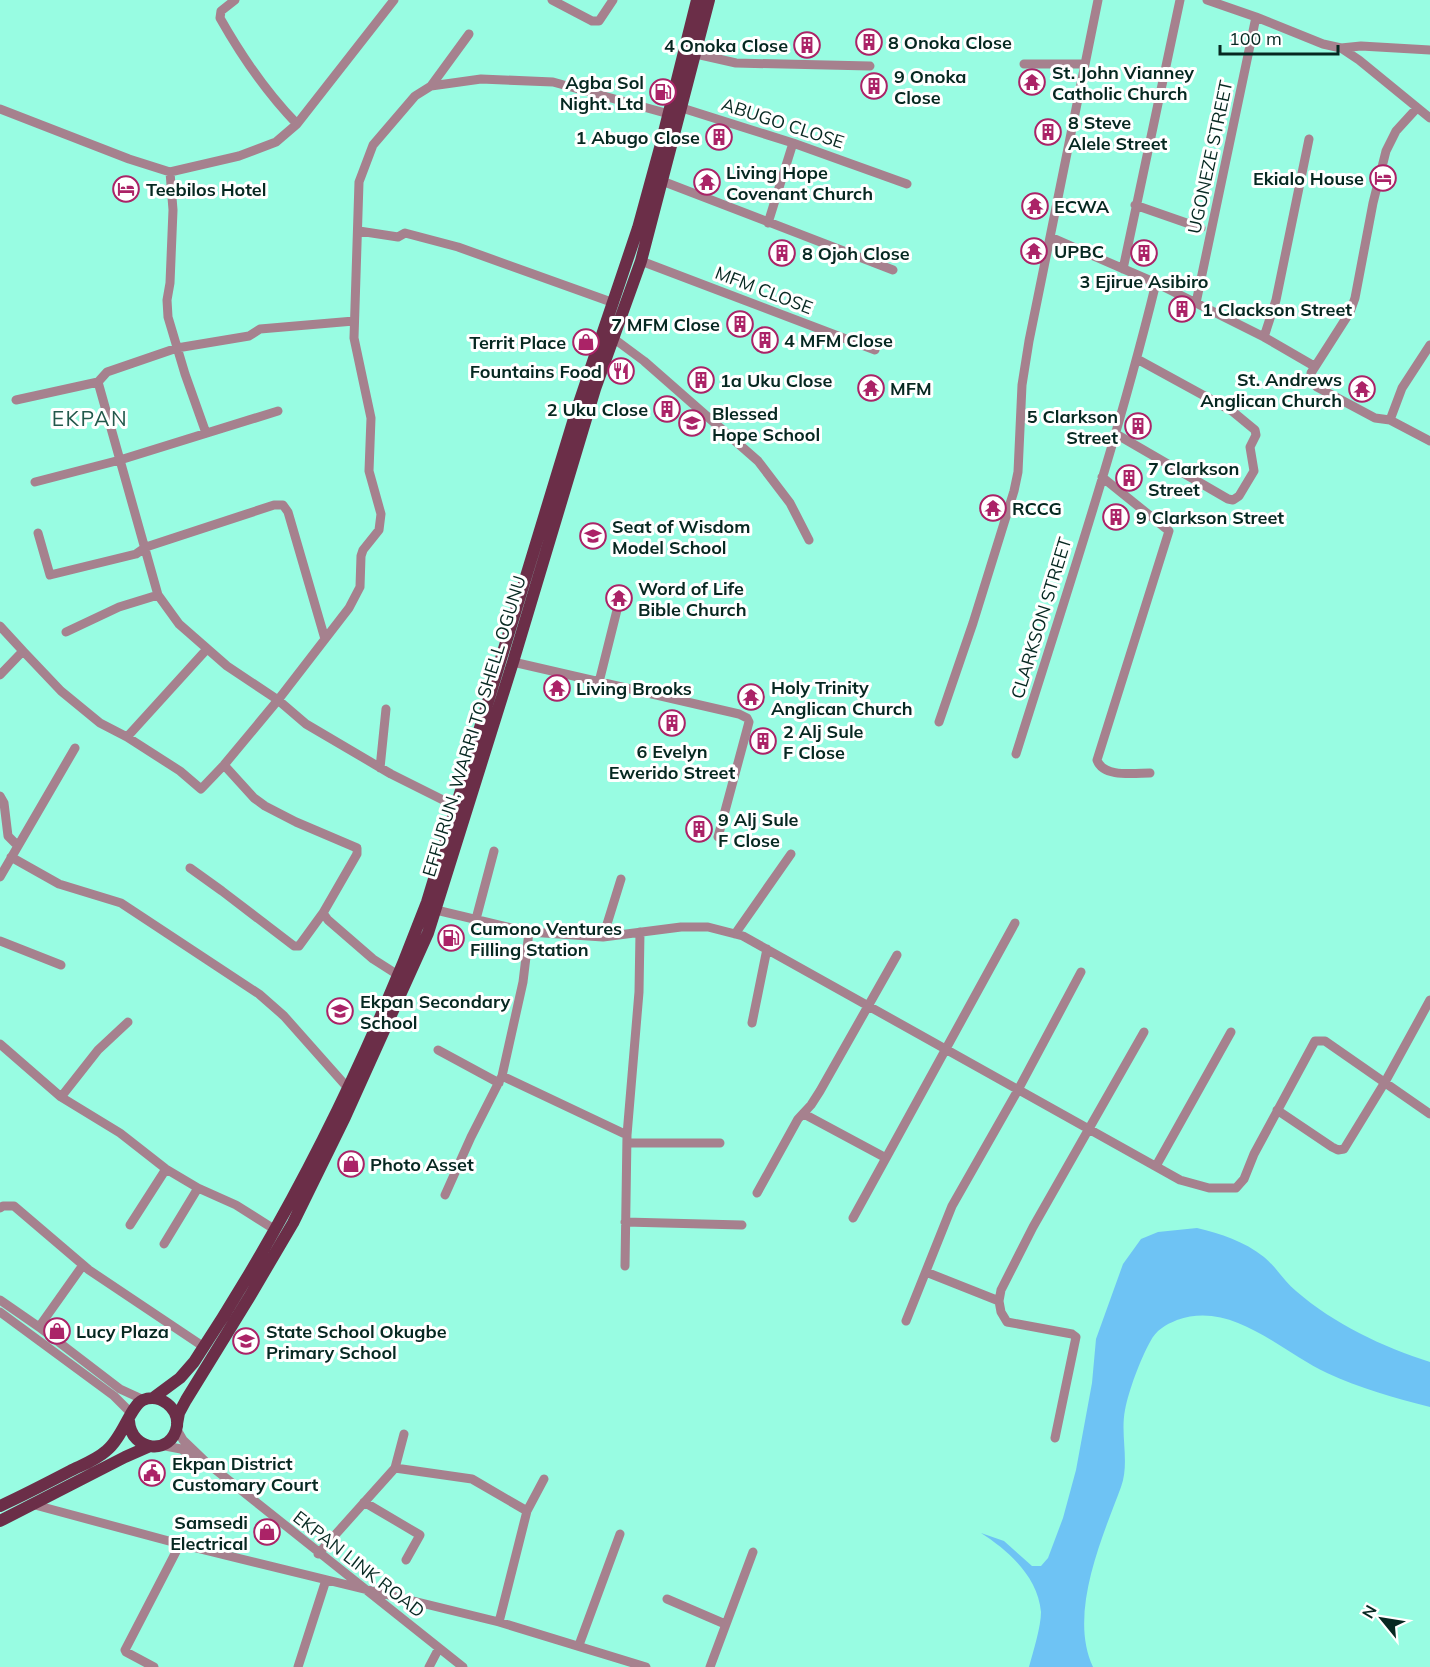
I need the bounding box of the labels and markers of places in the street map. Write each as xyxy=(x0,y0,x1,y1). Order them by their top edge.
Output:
building icon: 8 Onoka Close xyxy=(854,27,884,57)
building icon: 4 Onoka Close xyxy=(792,30,822,60)
place label: 8 Onoka Close xyxy=(888,31,1012,54)
place label: 4 Onoka Close xyxy=(664,34,788,57)
place label: St. John Vianney Catholic Church xyxy=(1052,61,1194,105)
place label: 9 Onoka Close xyxy=(894,65,966,109)
temple icon: St. John Vianney Catholic Church xyxy=(1017,67,1047,97)
place label: Agba Sol Night. Ltd xyxy=(560,71,644,115)
building icon: 9 Onoka Close xyxy=(859,71,889,101)
fuel station icon: Agba Sol Night. Ltd xyxy=(648,77,678,107)
place label: 8 Steve Alele Street xyxy=(1068,111,1168,155)
building icon: 8 Steve Alele Street xyxy=(1033,117,1063,147)
building icon: 1 Abugo Close xyxy=(704,122,734,152)
place label: 1 Abugo Close xyxy=(576,126,700,149)
place label: Living Hope Covenant Church xyxy=(726,161,873,205)
hotel icon: Ekialo House xyxy=(1368,163,1398,193)
temple icon: Living Hope Covenant Church xyxy=(692,167,722,197)
place label: Ekialo House xyxy=(1253,167,1364,190)
hotel icon: Teebilos Hotel xyxy=(111,174,141,204)
place label: Teebilos Hotel xyxy=(146,178,266,201)
temple icon: ECWA xyxy=(1020,191,1050,221)
place label: ECWA xyxy=(1054,195,1110,218)
temple icon: UPBC xyxy=(1019,236,1049,266)
building icon: 8 Ojoh Close xyxy=(767,238,797,268)
building icon: 3 Ejirue Asibiro xyxy=(1129,238,1159,268)
place label: UPBC xyxy=(1054,240,1104,263)
place label: 8 Ojoh Close xyxy=(802,242,910,265)
place label: 3 Ejirue Asibiro xyxy=(1080,270,1208,293)
building icon: 1 Clackson Street xyxy=(1167,294,1197,324)
place label: 1 Clackson Street xyxy=(1202,298,1352,321)
building icon: 7 MFM Close xyxy=(725,309,755,339)
place label: 7 MFM Close xyxy=(611,313,720,336)
building icon: 4 MFM Close xyxy=(750,325,780,355)
shop icon: Territ Place xyxy=(571,327,601,357)
place label: 4 MFM Close xyxy=(784,329,893,352)
place label: Territ Place xyxy=(469,331,566,354)
restaurant icon: Fountains Food xyxy=(606,356,636,386)
place label: Fountains Food xyxy=(470,360,602,383)
building icon: 1a Uku Close xyxy=(686,365,716,395)
place label: St. Andrews Anglican Church xyxy=(1200,368,1342,412)
place label: 1a Uku Close xyxy=(720,369,833,392)
temple icon: MFM xyxy=(856,373,886,403)
temple icon: St. Andrews Anglican Church xyxy=(1347,374,1377,404)
place label: MFM xyxy=(890,377,932,400)
building icon: 2 Uku Close xyxy=(652,394,682,424)
place label: 2 Uku Close xyxy=(547,398,648,421)
place label: Blessed Hope School xyxy=(712,402,820,446)
place label: 5 Clarkson Street xyxy=(1027,405,1118,449)
school or university icon: Blessed Hope School xyxy=(677,408,707,438)
building icon: 5 Clarkson Street xyxy=(1123,411,1153,441)
place label: 7 Clarkson Street xyxy=(1148,457,1239,501)
building icon: 7 Clarkson Street xyxy=(1114,463,1144,493)
temple icon: RCCG xyxy=(978,493,1008,523)
place label: RCCG xyxy=(1012,497,1062,520)
building icon: 9 Clarkson Street xyxy=(1101,502,1131,532)
place label: 9 Clarkson Street xyxy=(1136,506,1284,529)
place label: Seat of Wisdom Model School xyxy=(612,515,750,559)
school or university icon: Seat of Wisdom Model School xyxy=(578,521,608,551)
place label: Word of Life Bible Church xyxy=(638,577,747,621)
temple icon: Word of Life Bible Church xyxy=(604,583,634,613)
temple icon: Living Brooks xyxy=(542,673,572,703)
place label: Holy Trinity Anglican Church xyxy=(771,676,913,720)
place label: Living Brooks xyxy=(576,677,692,700)
temple icon: Holy Trinity Anglican Church xyxy=(736,682,766,712)
building icon: 6 Evelyn Ewerido Street xyxy=(657,708,687,738)
place label: 2 Alj Sule F Close xyxy=(783,720,864,764)
building icon: 2 Alj Sule F Close xyxy=(748,726,778,756)
place label: 6 Evelyn Ewerido Street xyxy=(609,740,735,784)
place label: 9 Alj Sule F Close xyxy=(718,808,799,852)
building icon: 9 Alj Sule F Close xyxy=(684,814,714,844)
place label: Cumono Ventures Filling Station xyxy=(470,917,622,961)
fuel station icon: Cumono Ventures Filling Station xyxy=(436,923,466,953)
place label: Ekpan Secondary School xyxy=(360,990,511,1034)
school or university icon: Ekpan Secondary School xyxy=(325,996,355,1026)
shop icon: Photo Asset xyxy=(336,1149,366,1179)
place label: Photo Asset xyxy=(370,1153,474,1176)
shop icon: Lucy Plaza xyxy=(42,1316,72,1346)
place label: Lucy Plaza xyxy=(76,1320,169,1343)
place label: State School Okugbe Primary School xyxy=(266,1320,447,1364)
school or university icon: State School Okugbe Primary School xyxy=(231,1326,261,1356)
place label: Ekpan District Customary Court xyxy=(172,1452,318,1496)
public building icon: Ekpan District Customary Court xyxy=(137,1458,167,1488)
place label: Samsedi Electrical xyxy=(170,1511,248,1555)
shop icon: Samsedi Electrical xyxy=(252,1517,282,1547)

